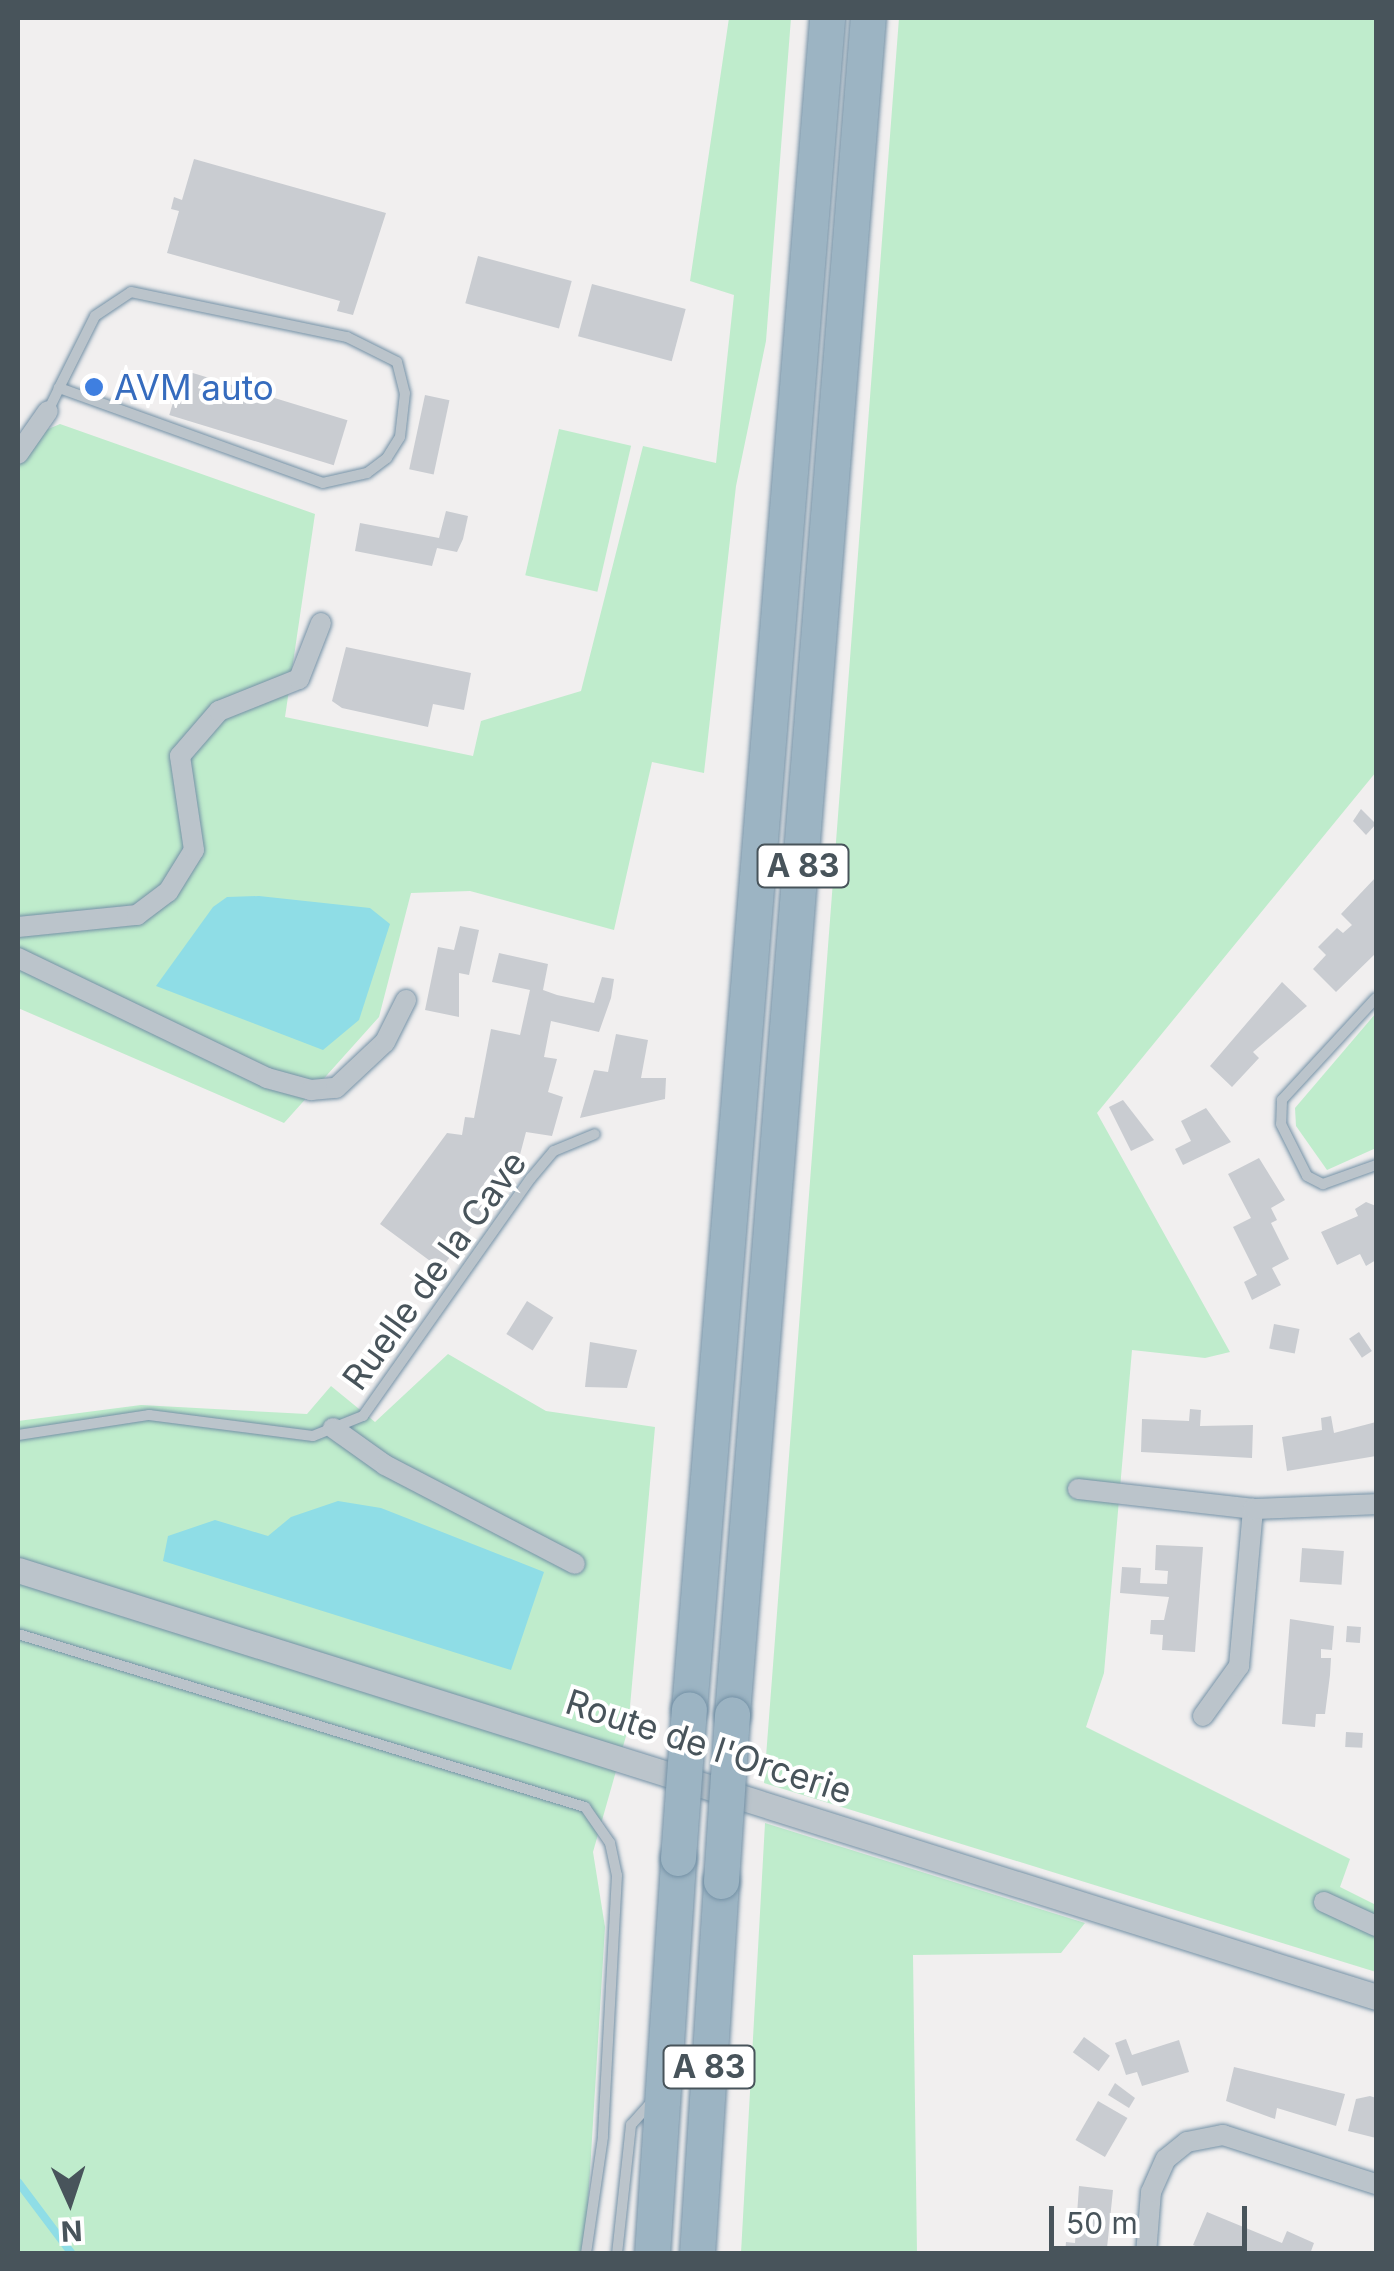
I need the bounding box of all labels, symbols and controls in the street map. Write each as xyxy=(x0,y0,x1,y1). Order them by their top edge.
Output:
place label: AVM auto xyxy=(114,366,274,408)
marker: AVM auto xyxy=(83,376,105,398)
road number: A 83 xyxy=(756,839,850,893)
street label: Ruelle de la Cave xyxy=(333,1143,535,1397)
street label: Route de l'Orcerie xyxy=(561,1680,857,1812)
road number: A 83 xyxy=(662,2040,756,2094)
north arrow xyxy=(20,2151,120,2251)
scale bar xyxy=(1054,2186,1252,2248)
text: 50 m xyxy=(1066,2205,1138,2241)
text: N xyxy=(60,2213,83,2248)

